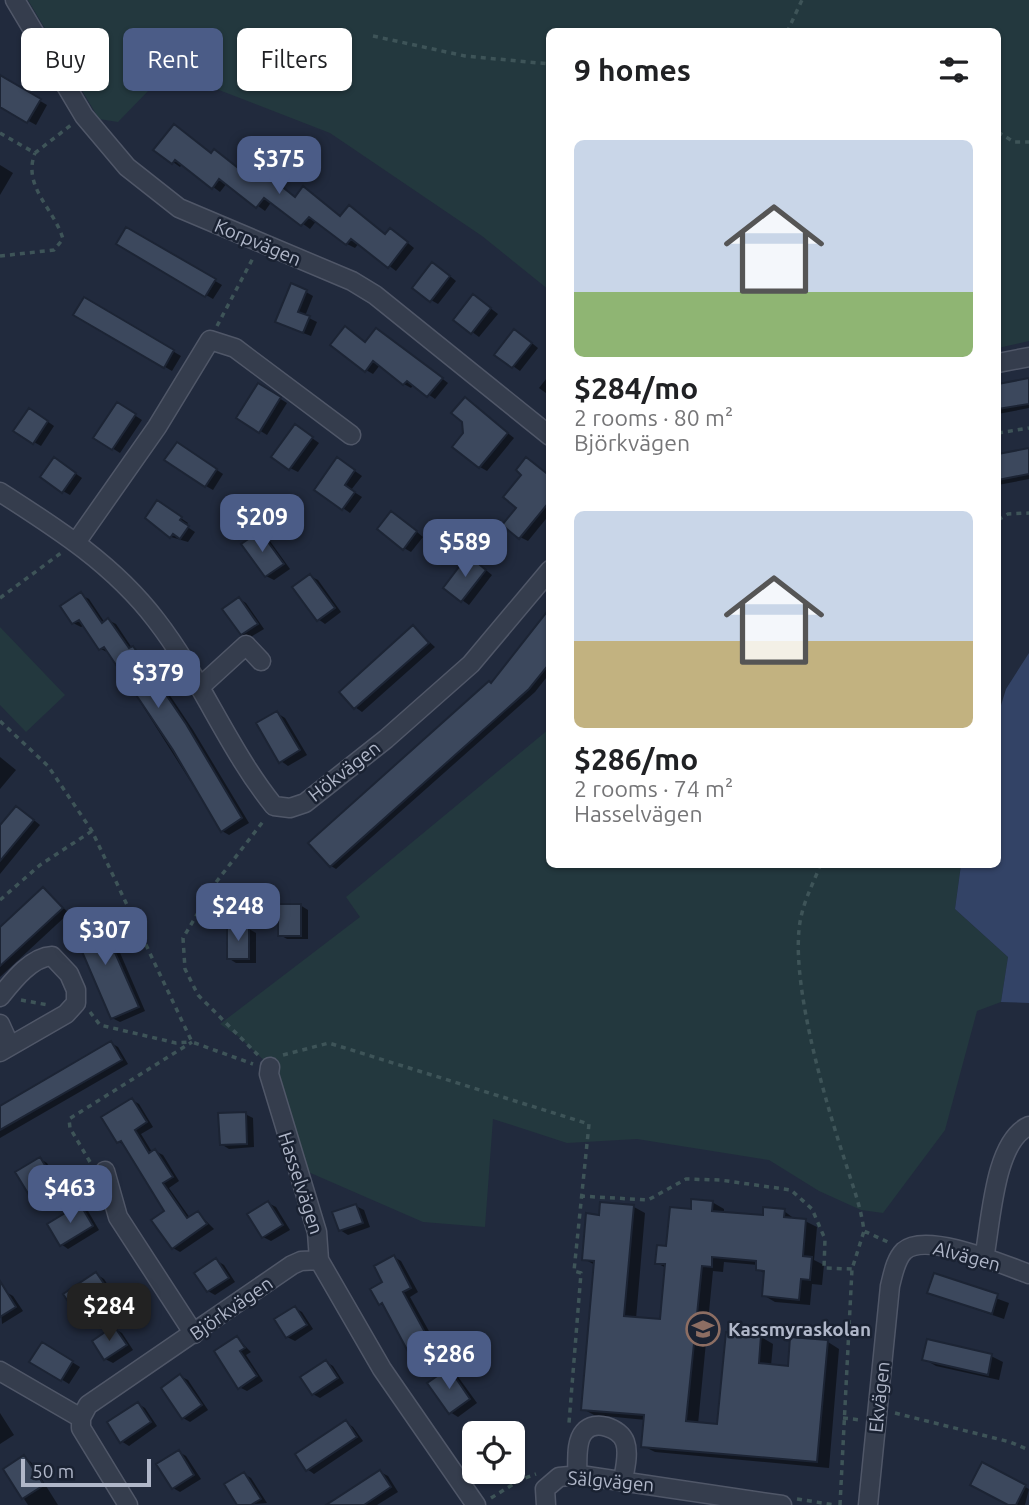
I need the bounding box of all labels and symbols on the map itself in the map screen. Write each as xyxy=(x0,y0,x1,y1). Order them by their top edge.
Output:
pin: $375 xyxy=(238,136,320,196)
street label: Korpvägen xyxy=(211,214,305,270)
pin: $209 xyxy=(221,494,303,554)
pin: $589 xyxy=(424,520,506,579)
pin: $379 xyxy=(117,650,199,710)
street label: Hökvägen xyxy=(304,736,384,806)
pin: $248 xyxy=(197,884,279,943)
pin: $307 xyxy=(64,908,146,967)
street label: Hasselvägen xyxy=(274,1129,328,1237)
pin: $463 xyxy=(29,1166,111,1225)
street label: Alvägen xyxy=(931,1236,1003,1276)
street label: Björkvägen xyxy=(185,1271,277,1345)
pin: $284 xyxy=(68,1284,150,1343)
school or university icon: Kassmyraskolan xyxy=(684,1310,722,1348)
place label: Kassmyraskolan xyxy=(728,1318,871,1340)
pin: $286 xyxy=(408,1332,490,1391)
street label: Ekvägen xyxy=(864,1360,894,1434)
scale bar xyxy=(21,1456,150,1488)
street label: Sälgvägen xyxy=(567,1466,655,1496)

